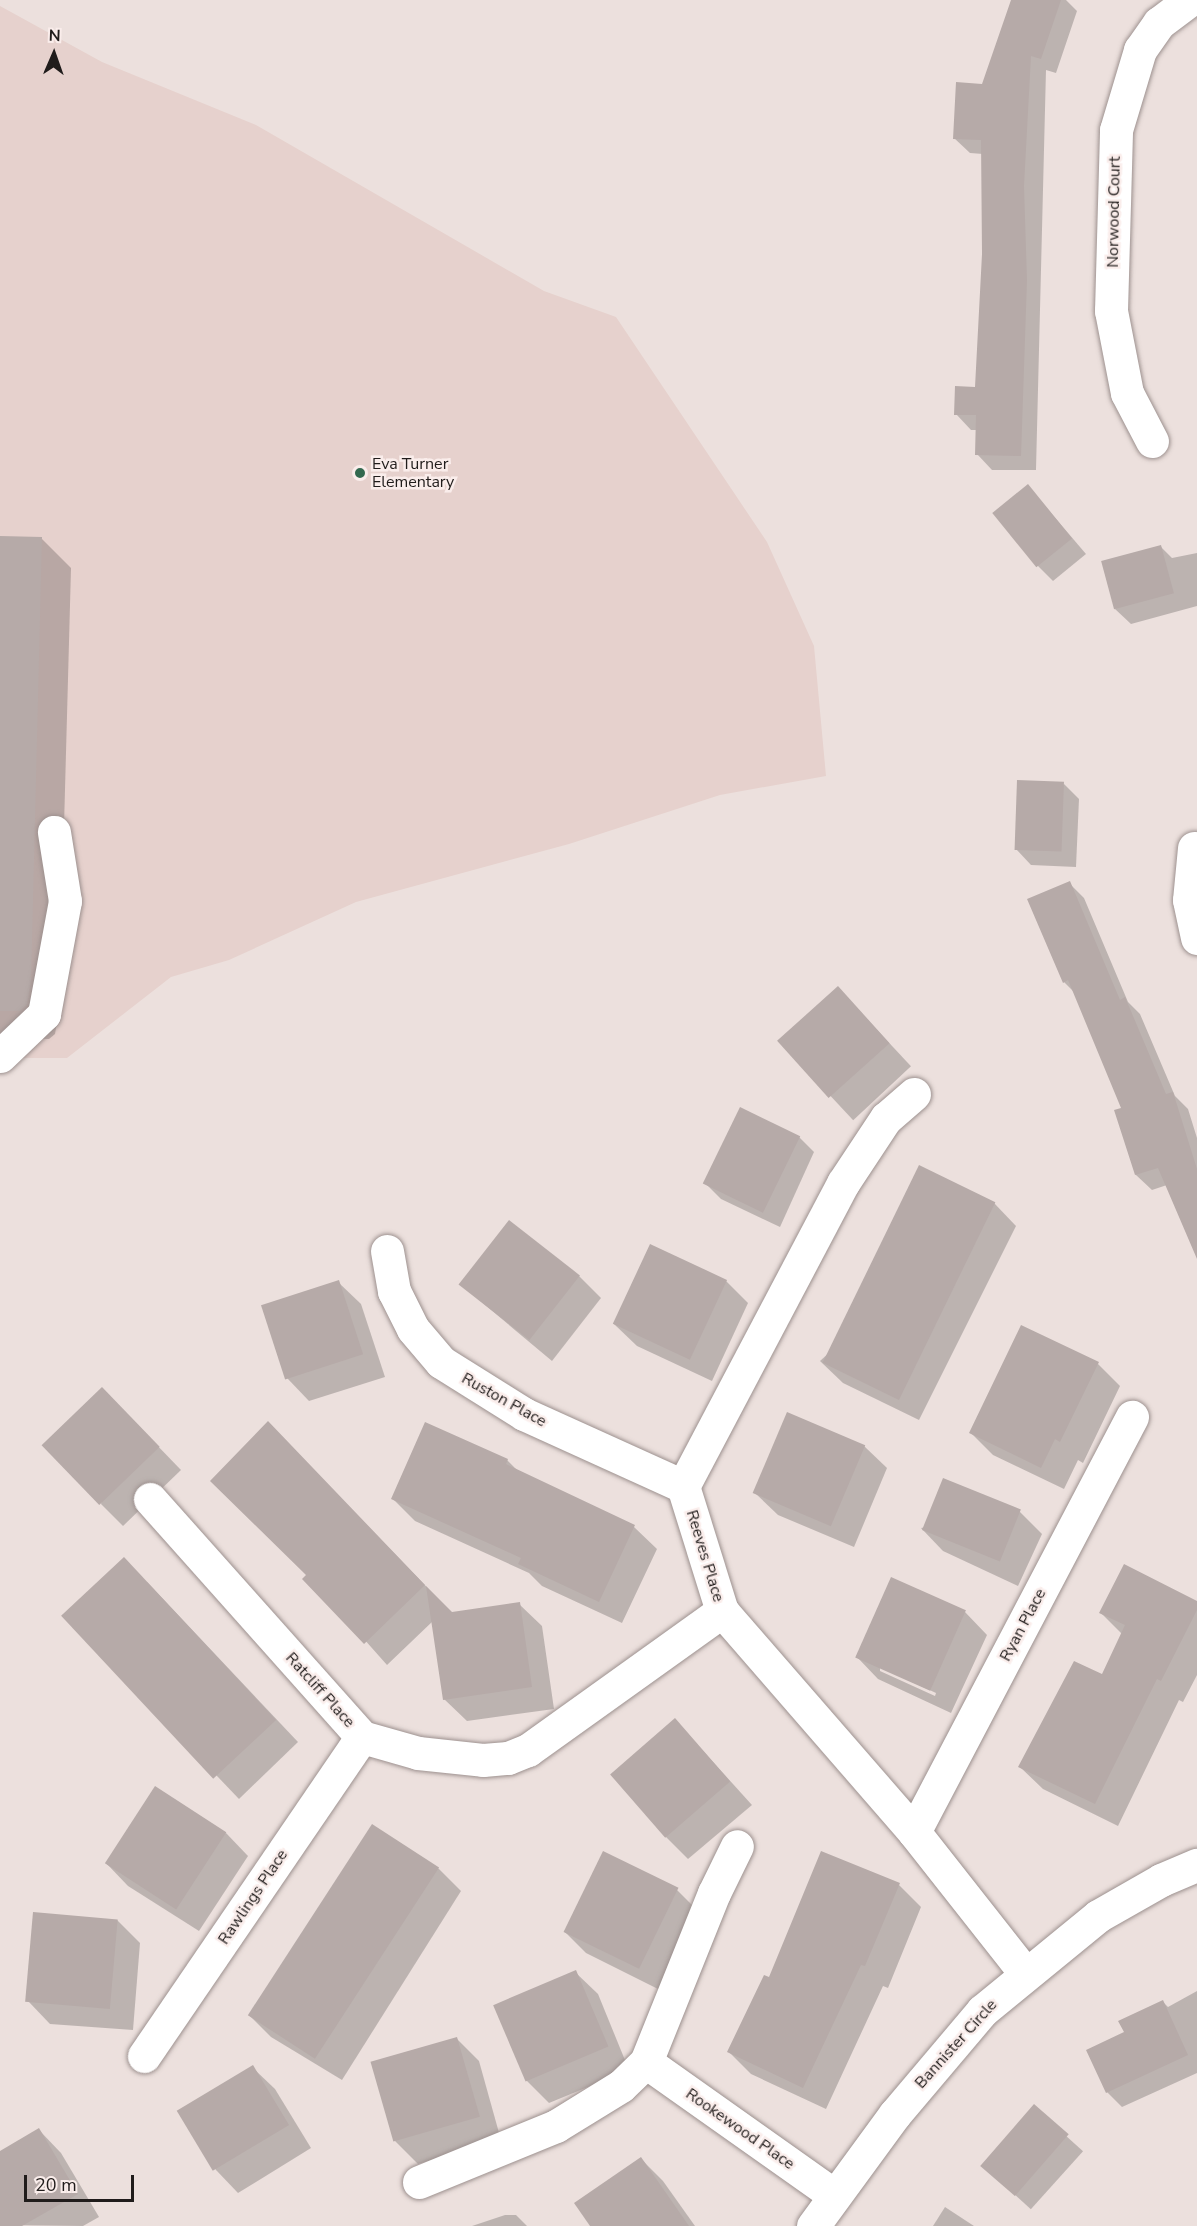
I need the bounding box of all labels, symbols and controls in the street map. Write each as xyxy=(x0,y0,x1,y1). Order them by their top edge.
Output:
north arrow xyxy=(24,24,84,84)
text: N xyxy=(48,25,61,47)
street label: Norwood Court xyxy=(1103,156,1125,268)
place label: Eva Turner Elementary xyxy=(372,454,454,492)
marker: Eva Turner Elementary xyxy=(353,466,367,480)
street label: Ruston Place xyxy=(458,1369,550,1431)
street label: Reeves Place xyxy=(682,1508,728,1604)
street label: Ryan Place xyxy=(996,1585,1050,1665)
street label: Ratcliff Place xyxy=(281,1649,359,1731)
street label: Rawlings Place xyxy=(214,1846,292,1948)
street label: Bannister Circle xyxy=(911,1995,1001,2093)
street label: Rookewood Place xyxy=(682,2084,798,2174)
scale bar xyxy=(27,2163,136,2201)
text: 20 m xyxy=(35,2173,77,2197)

